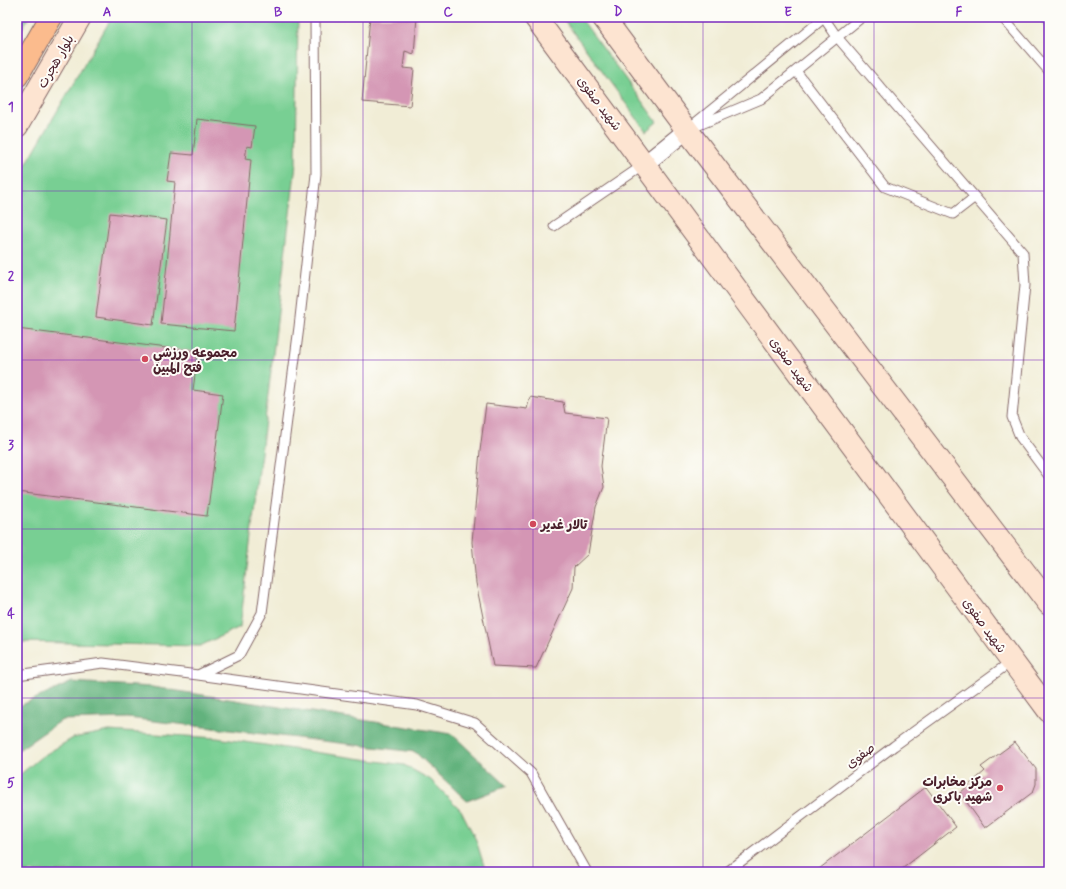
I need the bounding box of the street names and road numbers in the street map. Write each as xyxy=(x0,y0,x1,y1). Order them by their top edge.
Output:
street label: بلوار هجرت xyxy=(34,32,78,92)
street label: شهید صفوی xyxy=(573,73,625,135)
street label: شهید صفوی xyxy=(765,334,816,396)
street label: شهید صفوی xyxy=(958,595,1009,657)
street label: صفوی xyxy=(843,740,879,773)

